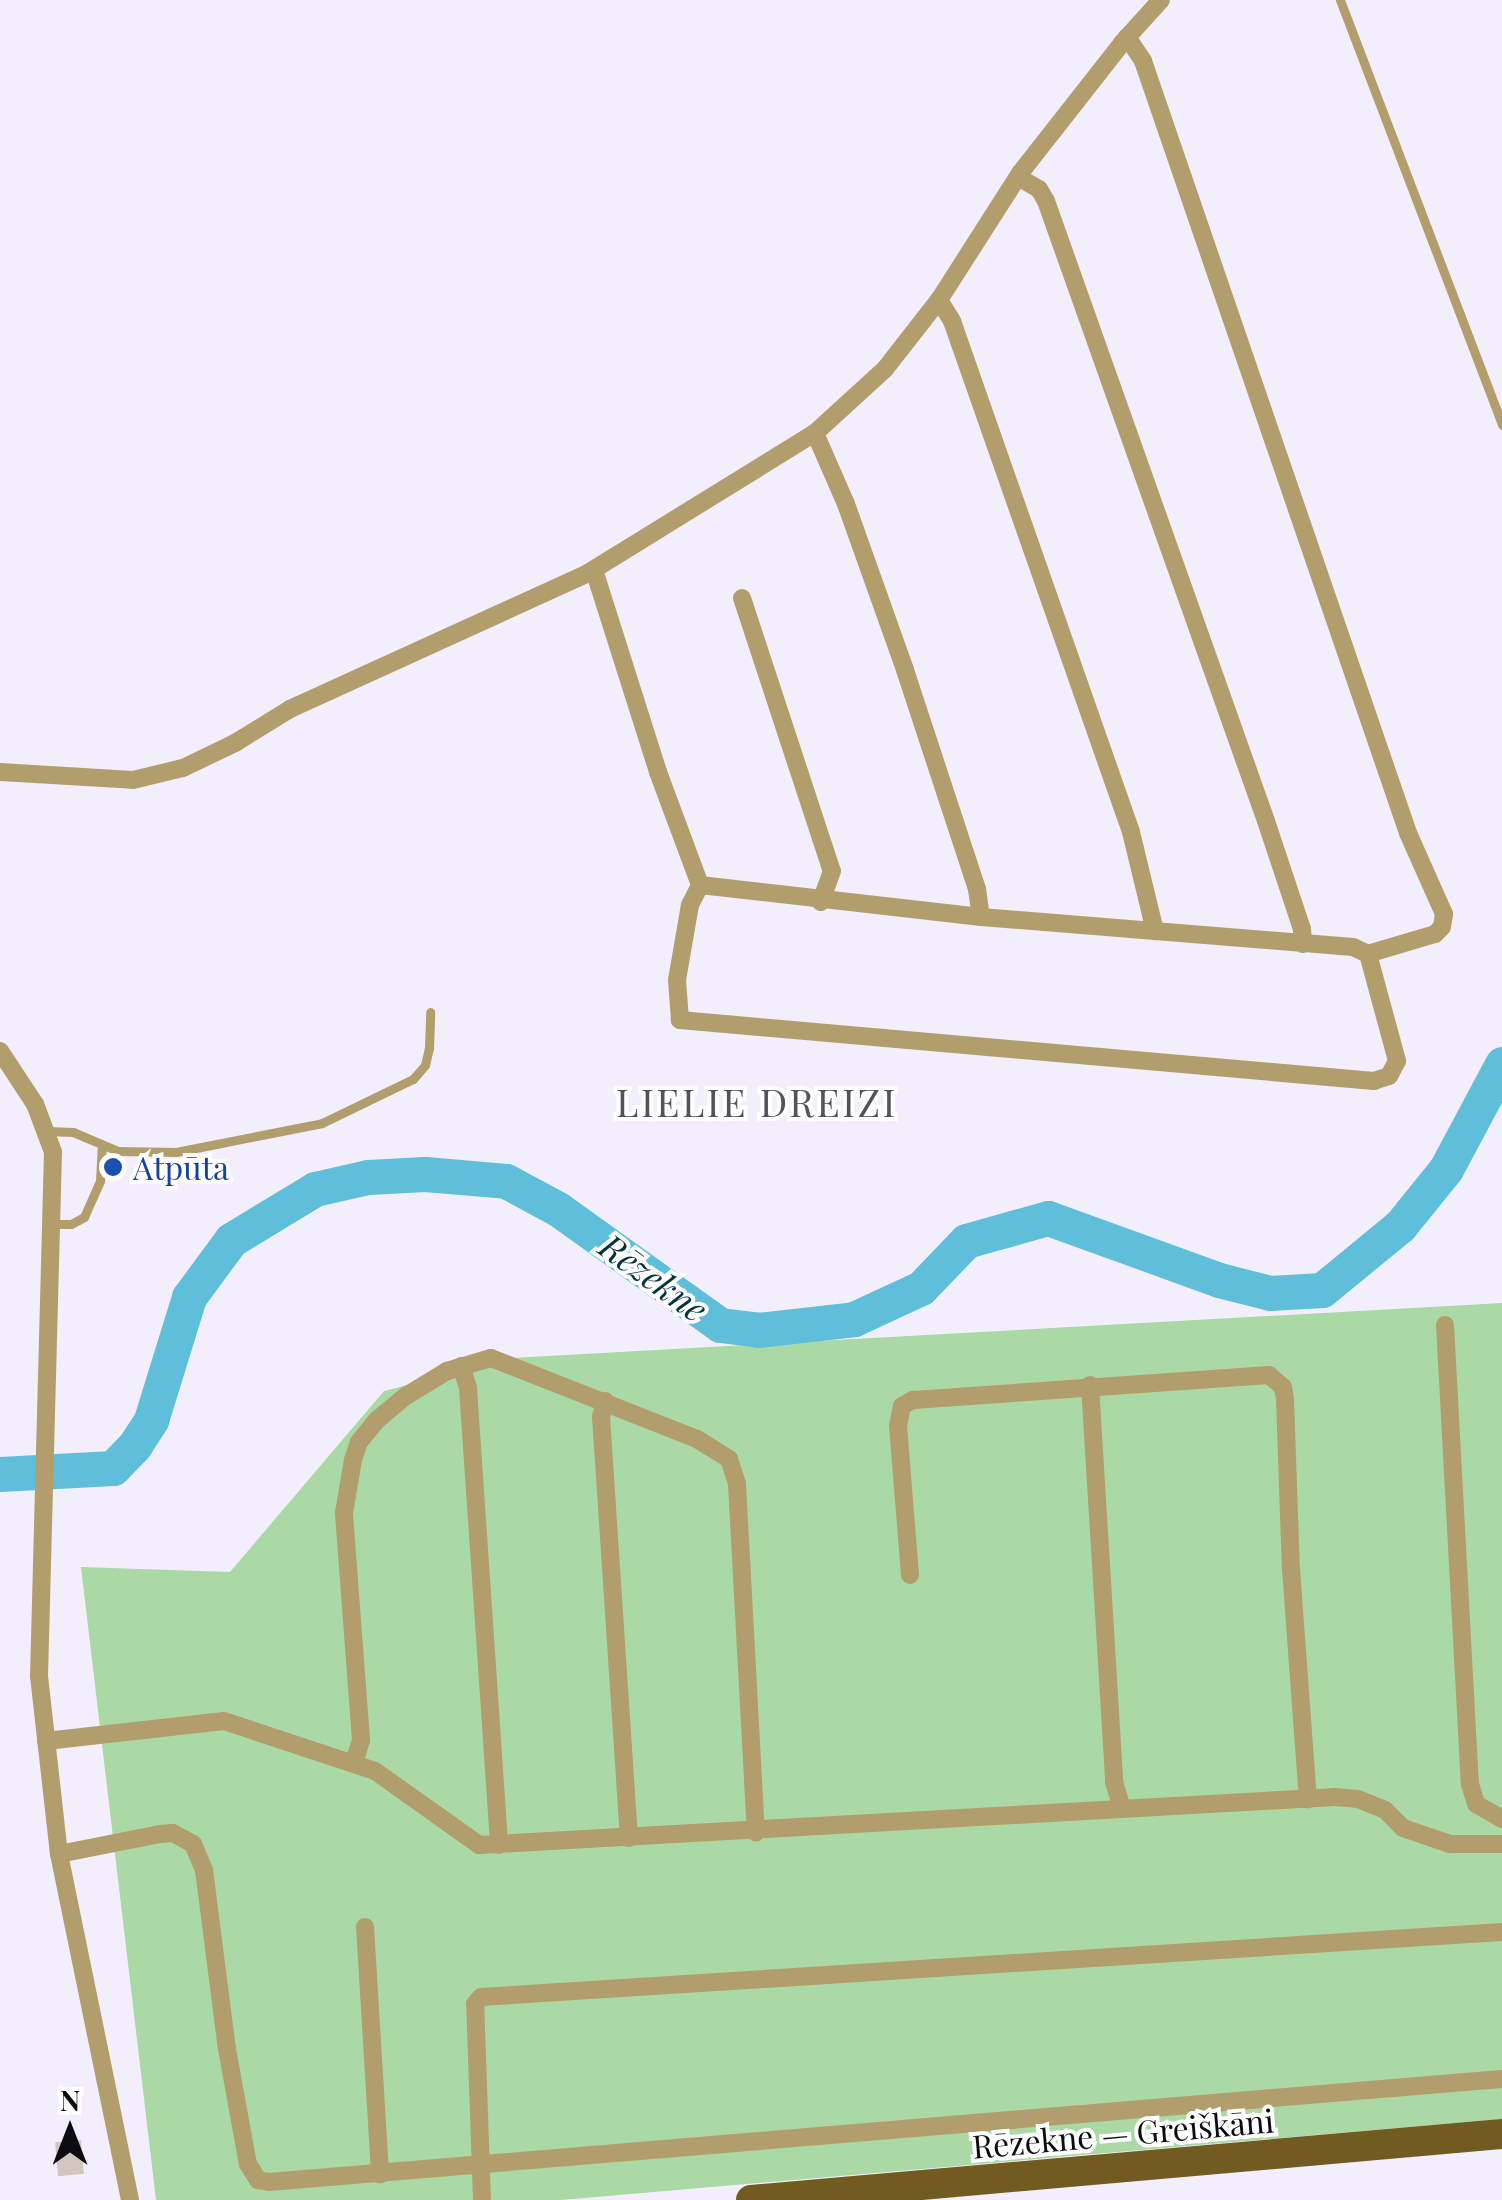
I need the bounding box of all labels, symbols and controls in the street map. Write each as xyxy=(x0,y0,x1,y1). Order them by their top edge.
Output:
district label: LIELIE DREIZI xyxy=(616,1079,898,1125)
place label: Atpūta xyxy=(133,1148,229,1186)
marker: Atpūta xyxy=(102,1156,124,1178)
water label: Rēzekne xyxy=(592,1224,716,1330)
north arrow xyxy=(20,2080,120,2180)
text: N xyxy=(60,2081,80,2118)
street label: Rēzekne — Greiškāni xyxy=(971,2101,1275,2165)

